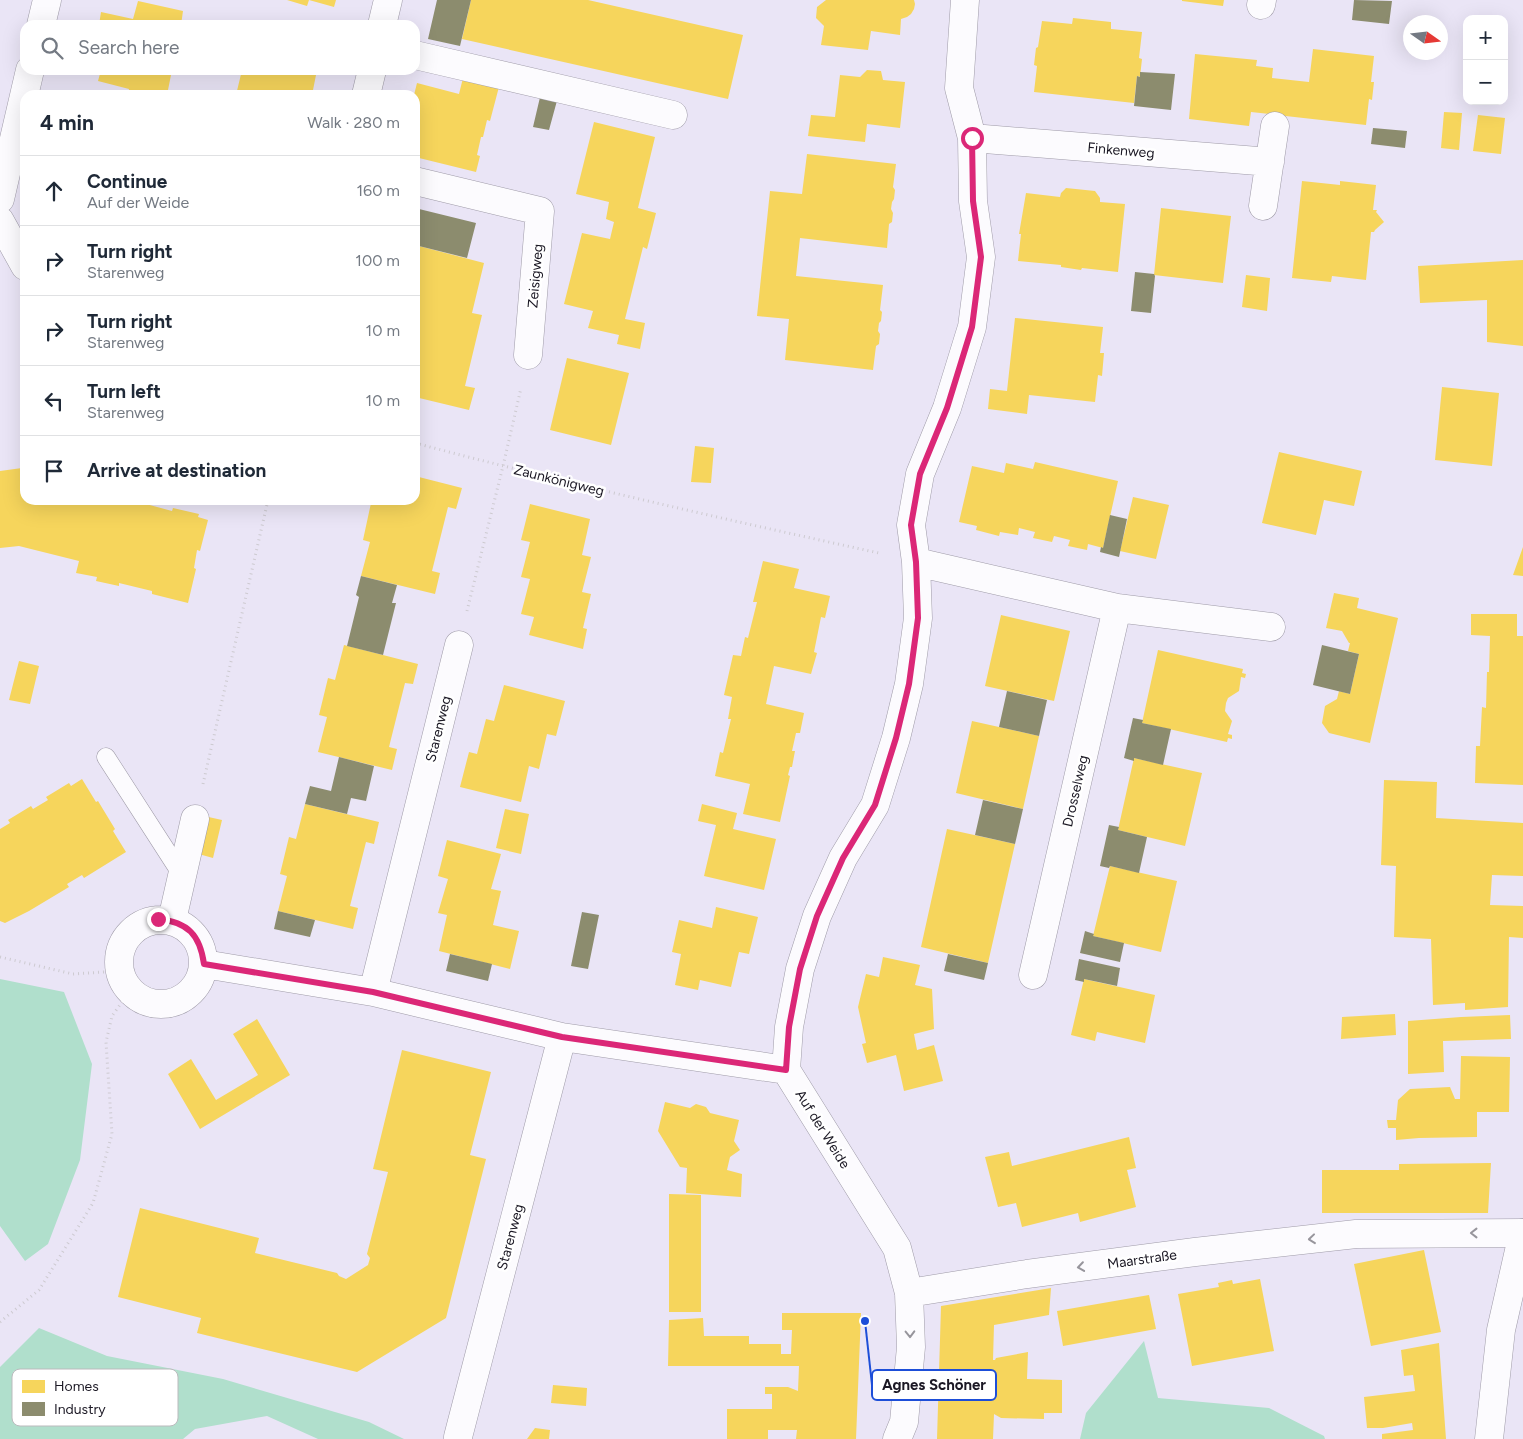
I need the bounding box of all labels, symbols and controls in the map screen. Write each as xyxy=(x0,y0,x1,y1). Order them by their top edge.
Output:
north arrow xyxy=(1403,15,1448,60)
map controls xyxy=(1463,15,1508,105)
button: + xyxy=(1463,15,1508,60)
search box xyxy=(20,20,420,75)
icon: search xyxy=(38,34,66,62)
text: Search here xyxy=(78,36,180,59)
button: − xyxy=(1463,60,1508,105)
text: 4 min xyxy=(40,110,94,135)
text: Walk · 280 m xyxy=(307,113,400,132)
route start xyxy=(961,127,984,150)
street label: Finkenweg xyxy=(1087,139,1155,162)
text: Continue xyxy=(87,170,167,193)
icon: ahead xyxy=(40,177,68,205)
text: 160 m xyxy=(357,181,400,200)
text: Auf der Weide xyxy=(87,193,189,212)
text: Turn right xyxy=(87,240,173,263)
street label: Zeisigweg xyxy=(524,243,547,309)
icon: right xyxy=(40,247,68,275)
text: 100 m xyxy=(355,251,400,270)
text: Starenweg xyxy=(87,263,164,282)
text: Turn right xyxy=(87,310,173,333)
icon: right xyxy=(40,317,68,345)
text: 10 m xyxy=(366,321,400,340)
text: Starenweg xyxy=(87,333,164,352)
text: Turn left xyxy=(87,380,161,403)
icon: left xyxy=(40,387,68,415)
text: 10 m xyxy=(366,391,400,410)
text: Starenweg xyxy=(87,403,164,422)
icon: arrive xyxy=(40,457,68,485)
text: Arrive at destination xyxy=(87,459,266,482)
street label: Zaunkönigweg xyxy=(512,461,606,500)
street label: Starenweg xyxy=(422,694,455,764)
street label: Drosselweg xyxy=(1059,754,1092,829)
route end xyxy=(147,908,170,931)
street label: Auf der Weide xyxy=(792,1087,854,1172)
street label: Starenweg xyxy=(494,1202,527,1272)
one-way arrow xyxy=(1470,1228,1478,1239)
one-way arrow xyxy=(1308,1233,1316,1244)
street label: Maarstraße xyxy=(1106,1246,1178,1273)
one-way arrow xyxy=(1077,1261,1085,1272)
one-way arrow xyxy=(905,1331,915,1339)
legend xyxy=(12,1369,178,1426)
callout: Agnes Schöner xyxy=(872,1370,996,1400)
text: Agnes Schöner xyxy=(882,1376,986,1394)
text: Homes xyxy=(54,1378,99,1395)
text: Industry xyxy=(54,1401,106,1418)

